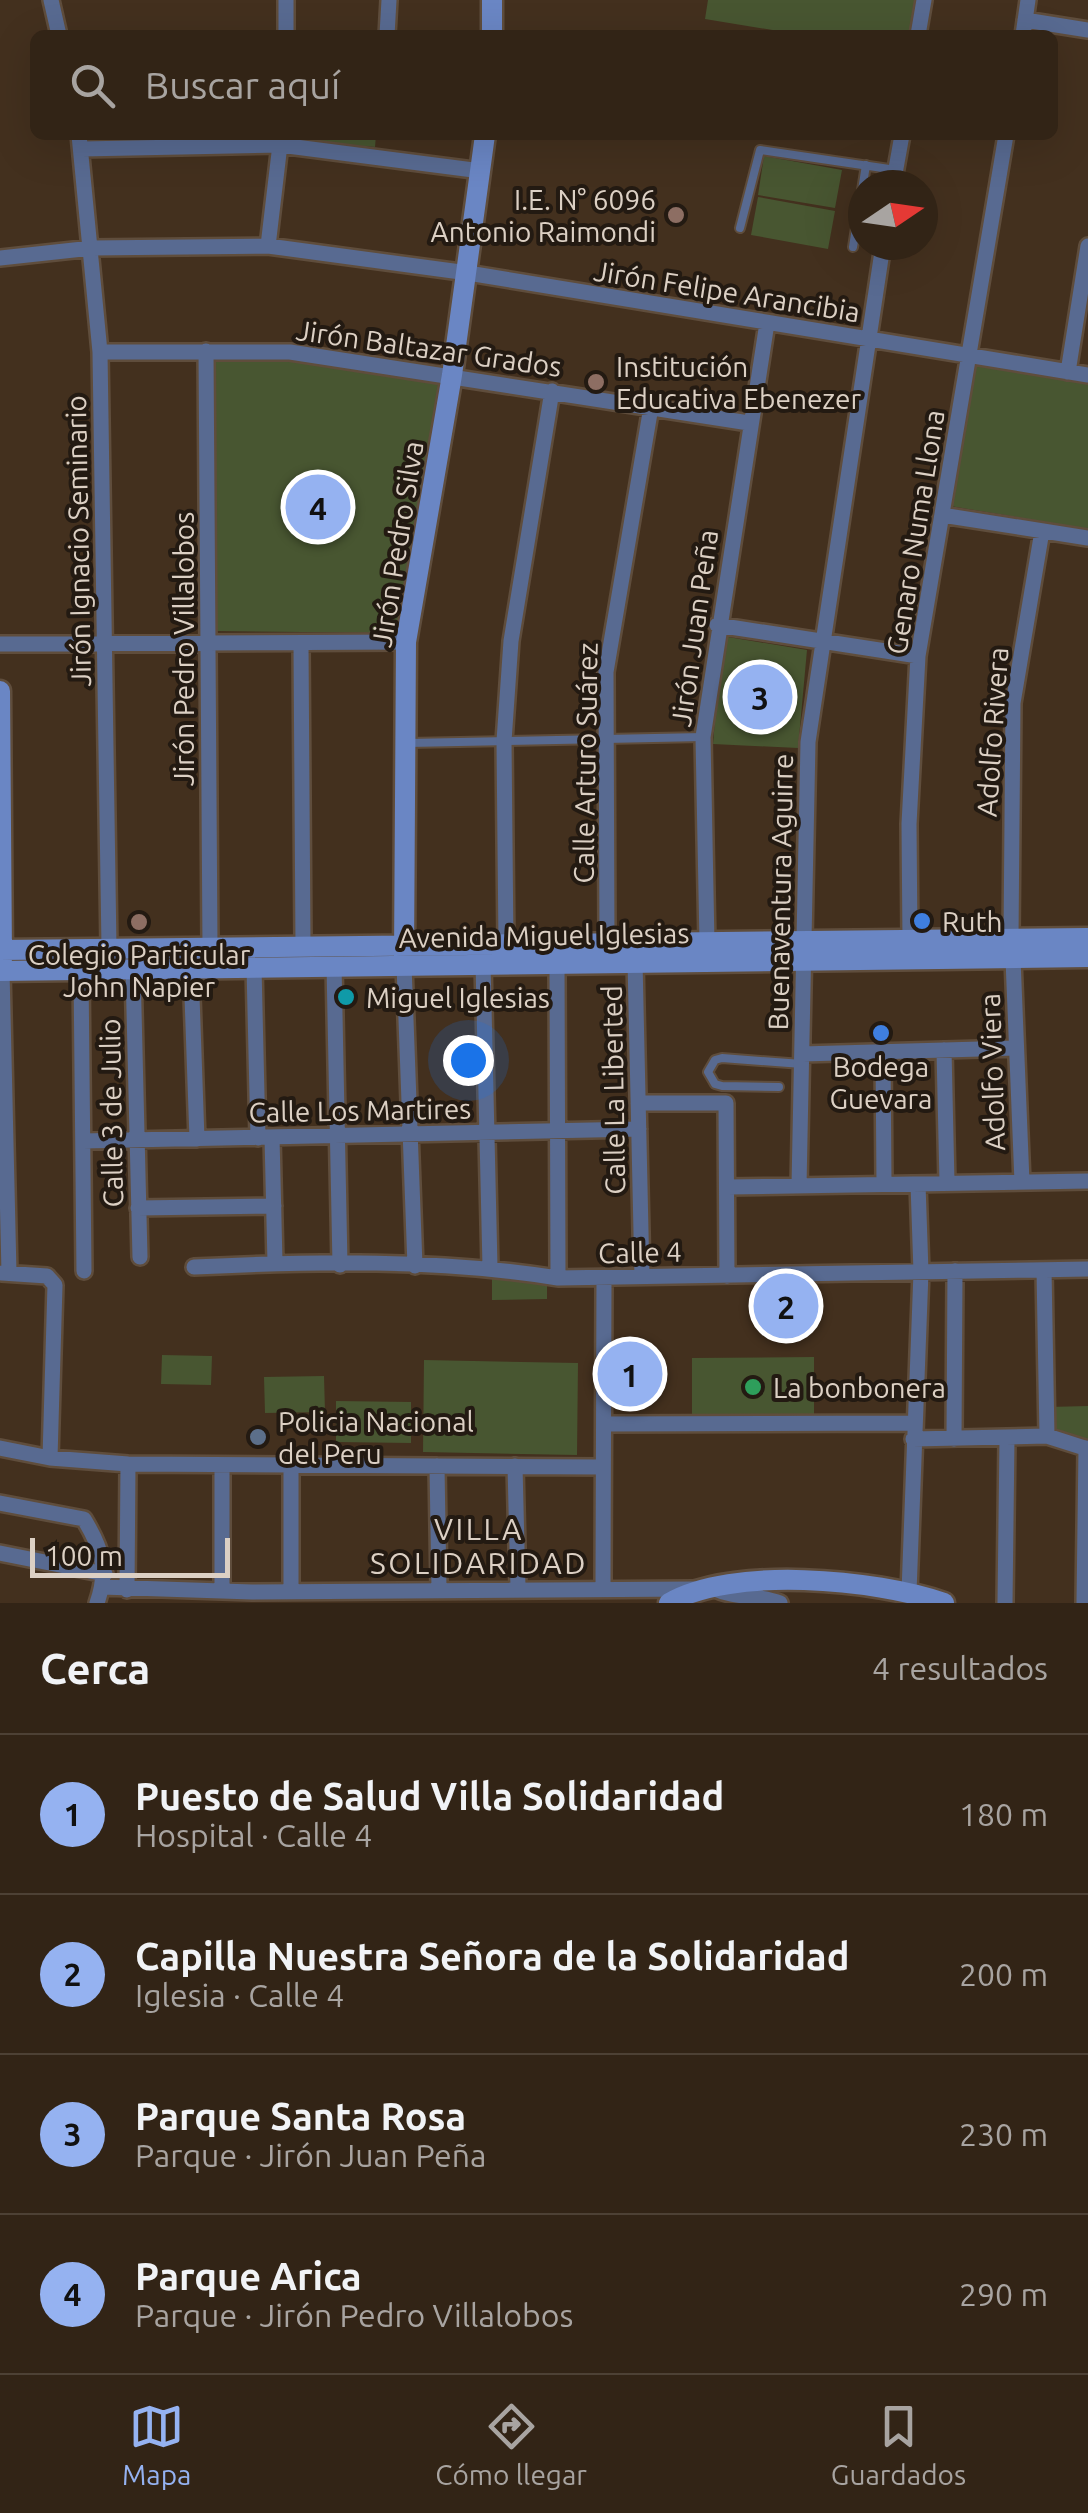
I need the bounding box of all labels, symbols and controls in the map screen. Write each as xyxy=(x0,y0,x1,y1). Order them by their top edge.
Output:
search box xyxy=(30,30,1058,140)
icon: search xyxy=(65,58,120,113)
text: Buscar aquí xyxy=(145,64,340,106)
north arrow xyxy=(848,170,938,260)
place label: I.E. N° 6096 Antonio Raimondi xyxy=(431,184,656,247)
marker: I.E. N° 6096 Antonio Raimondi xyxy=(665,204,687,226)
street label: Jirón Felipe Arancibia xyxy=(592,255,862,327)
street label: Jirón Baltazar Grados xyxy=(294,314,564,382)
place label: Institución Educativa Ebenezer xyxy=(616,351,861,414)
marker: Institución Educativa Ebenezer xyxy=(585,371,607,393)
street label: Jirón Ignacio Seminario xyxy=(60,395,96,687)
street label: Genaro Numa Llona xyxy=(880,408,950,656)
street label: Jirón Pedro Silva xyxy=(365,439,429,649)
pin: 4 xyxy=(286,470,350,544)
street label: Jirón Pedro Villalobos xyxy=(168,512,199,786)
street label: Jirón Juan Peña xyxy=(665,528,723,728)
street label: Calle Arturo Suárez xyxy=(567,642,603,884)
street label: Adolfo Rivera xyxy=(971,646,1013,818)
pin: 3 xyxy=(728,660,792,734)
street label: Buenaventura Aguirre xyxy=(762,753,798,1031)
place label: Ruth xyxy=(942,906,1002,937)
marker: Ruth xyxy=(911,910,933,932)
marker: Colegio Particular John Napier xyxy=(128,911,150,933)
street label: Avenida Miguel Iglesias xyxy=(398,917,690,953)
place label: Colegio Particular John Napier xyxy=(28,939,251,1002)
place label: Miguel Iglesias xyxy=(366,982,550,1013)
street label: Calle La Liberted xyxy=(596,985,630,1195)
marker: Miguel Iglesias xyxy=(335,986,357,1008)
street label: Adolfo Viera xyxy=(974,993,1010,1151)
street label: Calle 3 de Julio xyxy=(94,1018,128,1208)
marker: Bodega Guevara xyxy=(870,1022,892,1044)
your location xyxy=(443,1035,494,1086)
place label: Bodega Guevara xyxy=(829,1051,933,1114)
street label: Calle Los Martires xyxy=(248,1093,472,1127)
street label: Calle 4 xyxy=(598,1236,682,1268)
pin: 2 xyxy=(754,1268,818,1344)
pin: 1 xyxy=(598,1336,662,1412)
place label: La bonbonera xyxy=(773,1372,946,1403)
marker: La bonbonera xyxy=(742,1376,764,1398)
place label: Policia Nacional del Peru xyxy=(278,1406,474,1469)
marker: Policia Nacional del Peru xyxy=(247,1426,269,1448)
district label: VILLA SOLIDARIDAD xyxy=(370,1512,588,1580)
scale bar xyxy=(30,1533,230,1578)
text: 100 m xyxy=(45,1540,123,1571)
text: Cerca xyxy=(40,1645,150,1692)
text: 4 resultados xyxy=(872,1650,1048,1686)
text: Puesto de Salud Villa Solidaridad xyxy=(135,1775,724,1817)
text: 1 xyxy=(63,1796,82,1832)
text: 180 m xyxy=(959,1796,1048,1832)
text: Hospital · Calle 4 xyxy=(135,1817,372,1853)
text: Capilla Nuestra Señora de la Solidaridad xyxy=(135,1935,849,1977)
text: 2 xyxy=(63,1956,82,1992)
text: 200 m xyxy=(959,1956,1048,1992)
text: Iglesia · Calle 4 xyxy=(135,1977,344,2013)
text: Parque Santa Rosa xyxy=(135,2095,466,2137)
text: 3 xyxy=(63,2116,82,2152)
text: 230 m xyxy=(959,2116,1048,2152)
text: Parque · Jirón Juan Peña xyxy=(135,2137,486,2173)
text: Parque Arica xyxy=(135,2255,362,2297)
text: 4 xyxy=(63,2276,82,2312)
text: 290 m xyxy=(959,2276,1048,2312)
text: Parque · Jirón Pedro Villalobos xyxy=(135,2297,573,2333)
tab: Mapa xyxy=(122,2399,191,2490)
tab: Cómo llegar xyxy=(435,2399,587,2490)
tab: Guardados xyxy=(831,2399,966,2490)

